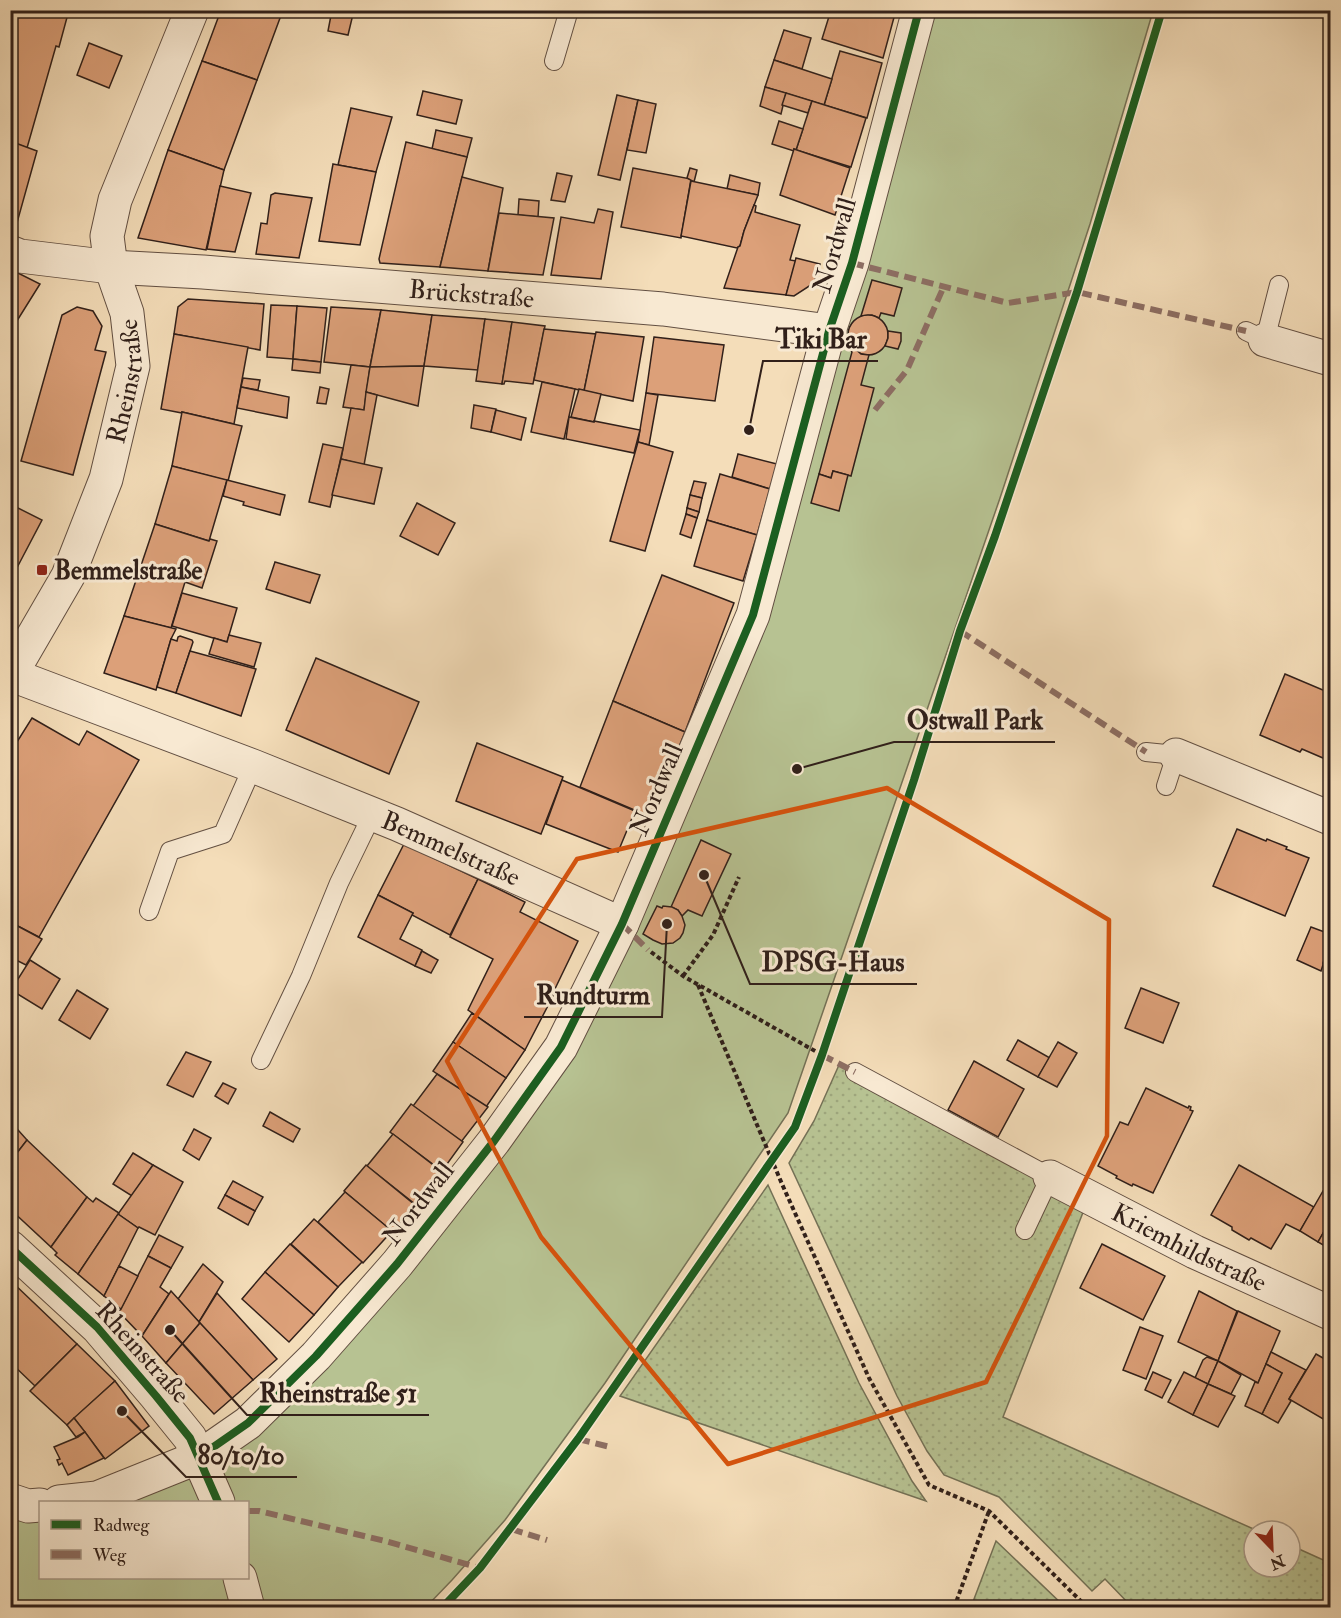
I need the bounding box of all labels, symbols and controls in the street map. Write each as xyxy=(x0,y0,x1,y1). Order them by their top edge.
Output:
street label: Nordwall xyxy=(806,194,864,296)
street label: Brückstraße xyxy=(408,274,535,316)
callout: Tiki Bar xyxy=(763,316,878,361)
street label: Rheinstraße xyxy=(100,317,150,447)
text: Tiki Bar xyxy=(774,323,868,356)
place label: Bemmelstraße xyxy=(54,555,202,587)
marker: Bemmelstraße xyxy=(35,563,49,577)
callout: Ostwall Park xyxy=(894,697,1055,742)
text: Ostwall Park xyxy=(907,704,1044,737)
street label: Nordwall xyxy=(623,738,691,840)
street label: Bemmelstraße xyxy=(377,804,525,894)
callout: DPSG-Haus xyxy=(750,939,917,984)
text: DPSG-Haus xyxy=(761,946,905,979)
callout: Rundturm xyxy=(524,972,662,1017)
text: Rundturm xyxy=(536,979,651,1012)
street label: Nordwall xyxy=(376,1155,462,1252)
street label: Kriemhildstraße xyxy=(1106,1197,1271,1299)
street label: Rheinstraße xyxy=(88,1295,196,1410)
callout: Rheinstraße 51 xyxy=(247,1370,429,1415)
text: Rheinstraße 51 xyxy=(259,1377,417,1410)
callout: 80/10/10 xyxy=(186,1432,297,1477)
text: 80/10/10 xyxy=(197,1439,285,1472)
legend xyxy=(39,1501,249,1579)
text: Radweg xyxy=(93,1514,151,1537)
north arrow xyxy=(1242,1519,1302,1579)
text: Weg xyxy=(92,1544,127,1567)
text: N xyxy=(1266,1549,1289,1574)

